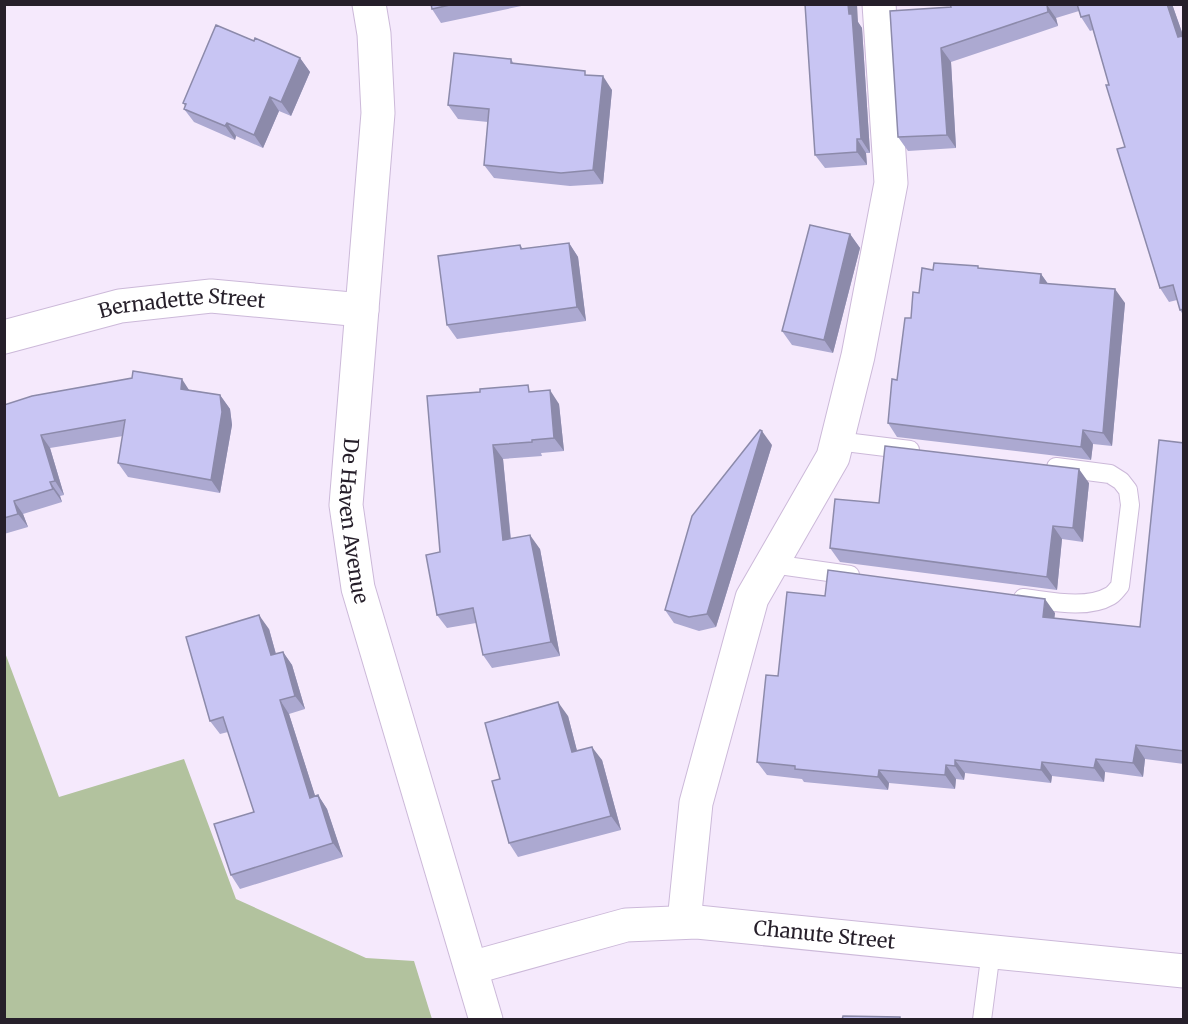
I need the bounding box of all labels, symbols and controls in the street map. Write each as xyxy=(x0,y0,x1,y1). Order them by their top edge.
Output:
street label: Bernadette Street xyxy=(95,283,267,323)
street label: De Haven Avenue xyxy=(334,437,375,607)
street label: Chanute Street xyxy=(753,915,897,954)

